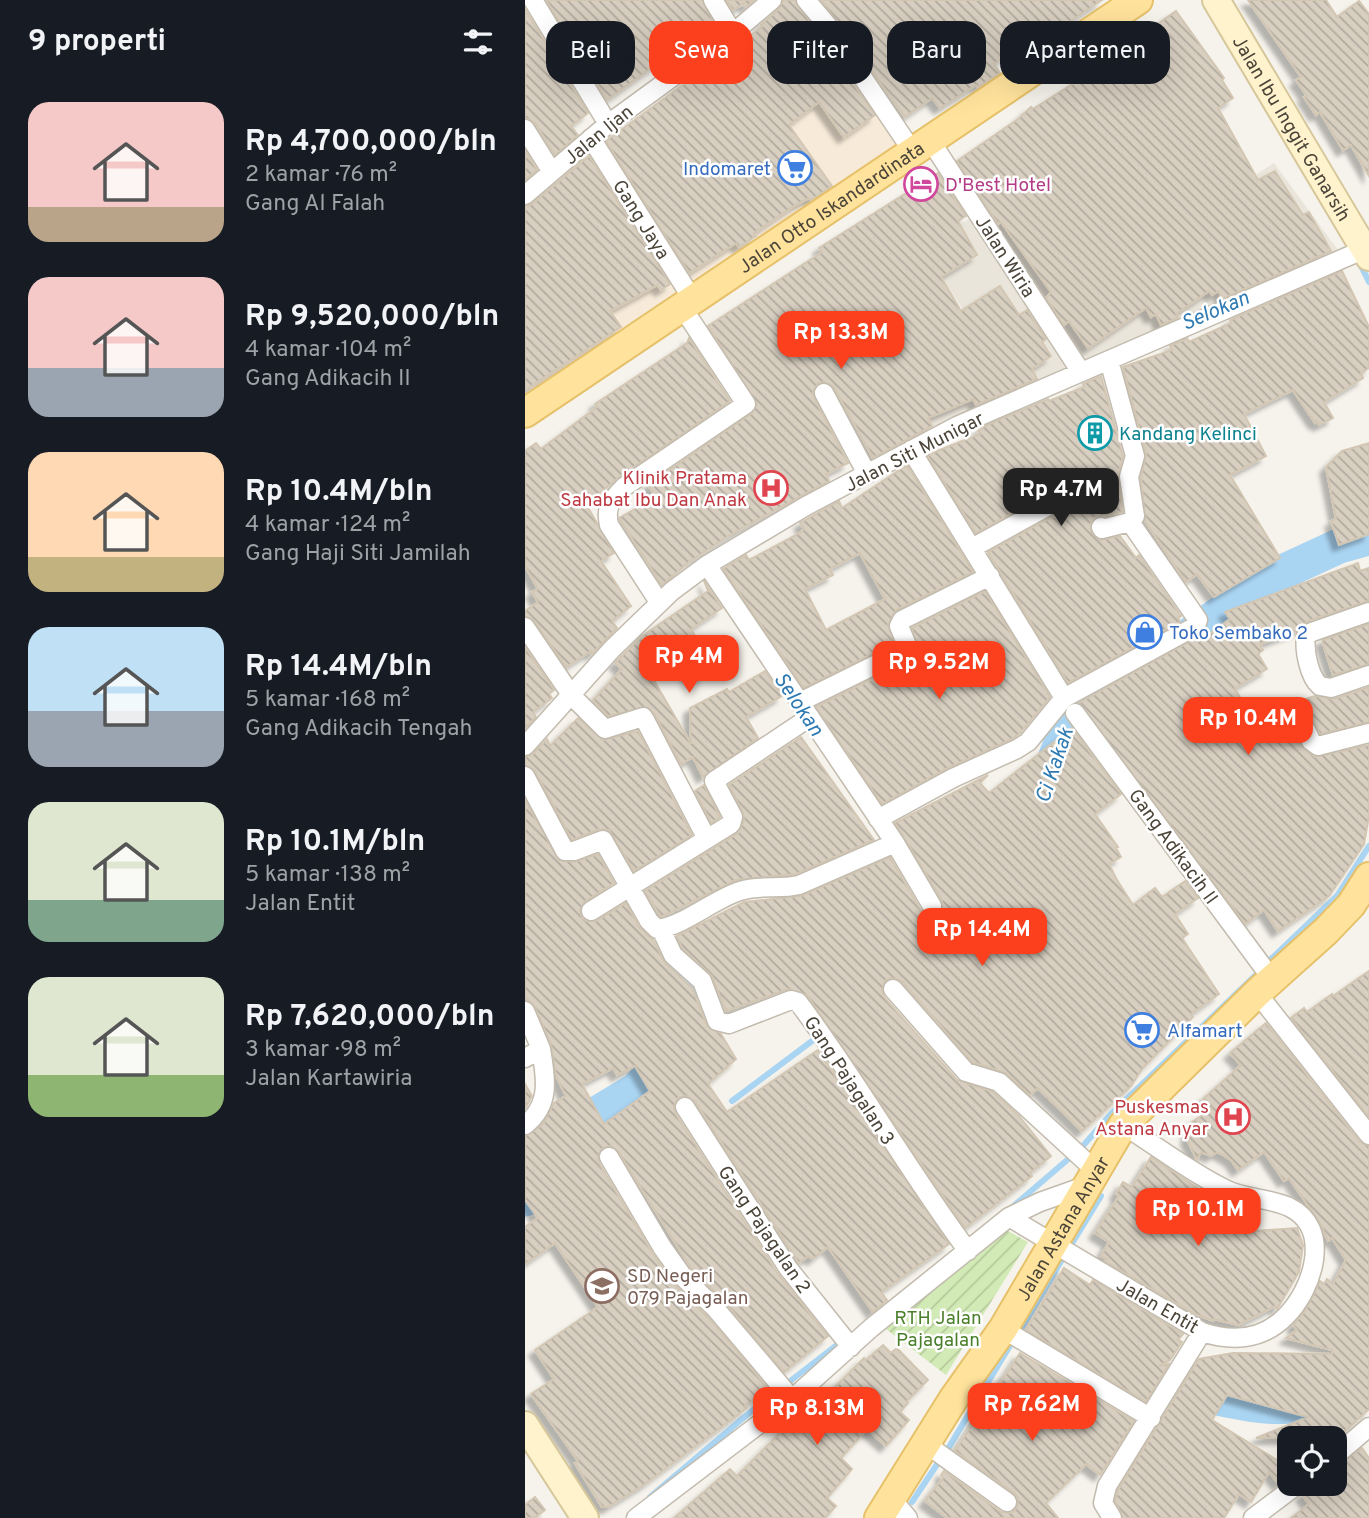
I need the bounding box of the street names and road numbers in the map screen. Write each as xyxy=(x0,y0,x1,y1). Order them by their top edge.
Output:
street label: Jalan Ibu Inggit Ganarsih xyxy=(1226,32,1355,226)
street label: Jalan Ijan xyxy=(560,100,639,171)
street label: Jalan Otto Iskandardinata xyxy=(734,137,930,280)
street label: Gang Jaya xyxy=(606,176,674,264)
street label: Jalan Wiria xyxy=(969,211,1040,303)
street label: Jalan Siti Munigar xyxy=(841,407,989,498)
street label: Gang Adikacih II xyxy=(1122,785,1222,910)
street label: Gang Pajagalan 3 xyxy=(798,1012,899,1150)
street label: Jalan Astana Anyar xyxy=(1012,1152,1116,1306)
street label: Gang Pajagalan 2 xyxy=(712,1161,815,1299)
street label: Jalan Entit xyxy=(1111,1274,1203,1340)

